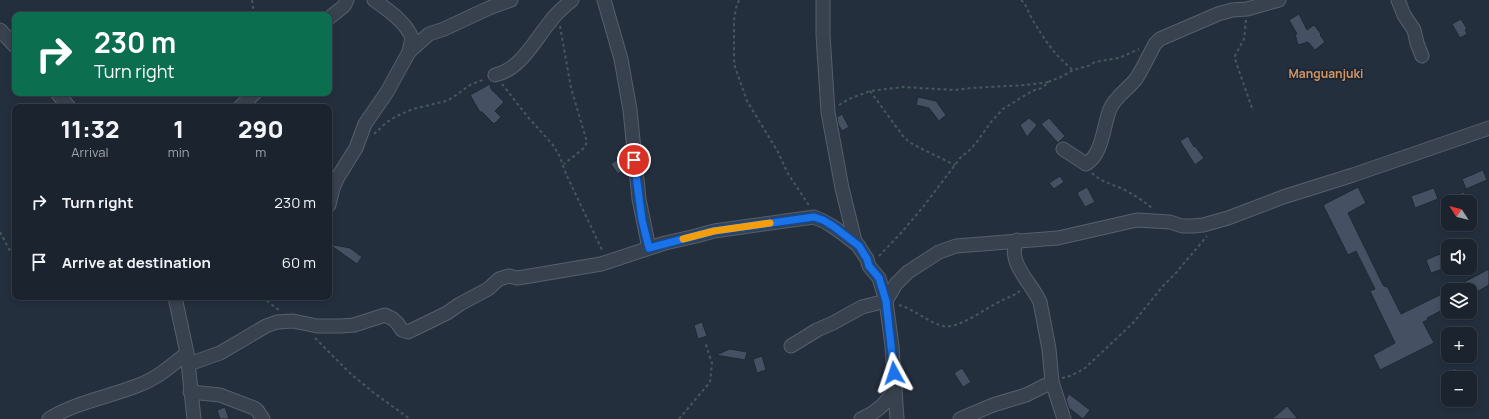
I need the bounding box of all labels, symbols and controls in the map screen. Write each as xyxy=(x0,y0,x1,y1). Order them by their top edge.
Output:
text: 230 m xyxy=(94,23,176,61)
icon: right xyxy=(28,28,80,80)
text: Turn right xyxy=(94,59,175,83)
district label: Manguanjuki xyxy=(1289,65,1363,82)
text: 11:32 xyxy=(60,112,119,145)
text: 1 xyxy=(173,112,184,145)
text: 290 xyxy=(238,112,284,145)
text: Arrival xyxy=(71,143,108,161)
text: min xyxy=(168,143,190,161)
text: m xyxy=(255,143,266,161)
pin xyxy=(617,143,651,177)
icon: arrive xyxy=(623,149,645,171)
icon: right xyxy=(28,191,50,213)
text: Turn right xyxy=(62,192,133,213)
text: 230 m xyxy=(274,192,316,213)
north arrow xyxy=(1441,195,1477,231)
map controls xyxy=(1441,195,1477,407)
button: sound xyxy=(1441,239,1477,275)
icon: arrive xyxy=(28,251,50,273)
text: Arrive at destination xyxy=(62,252,211,273)
text: 60 m xyxy=(282,252,316,273)
button: layers xyxy=(1441,283,1477,319)
button: + xyxy=(1441,327,1477,363)
position arrow xyxy=(873,352,915,394)
button: − xyxy=(1441,371,1477,407)

